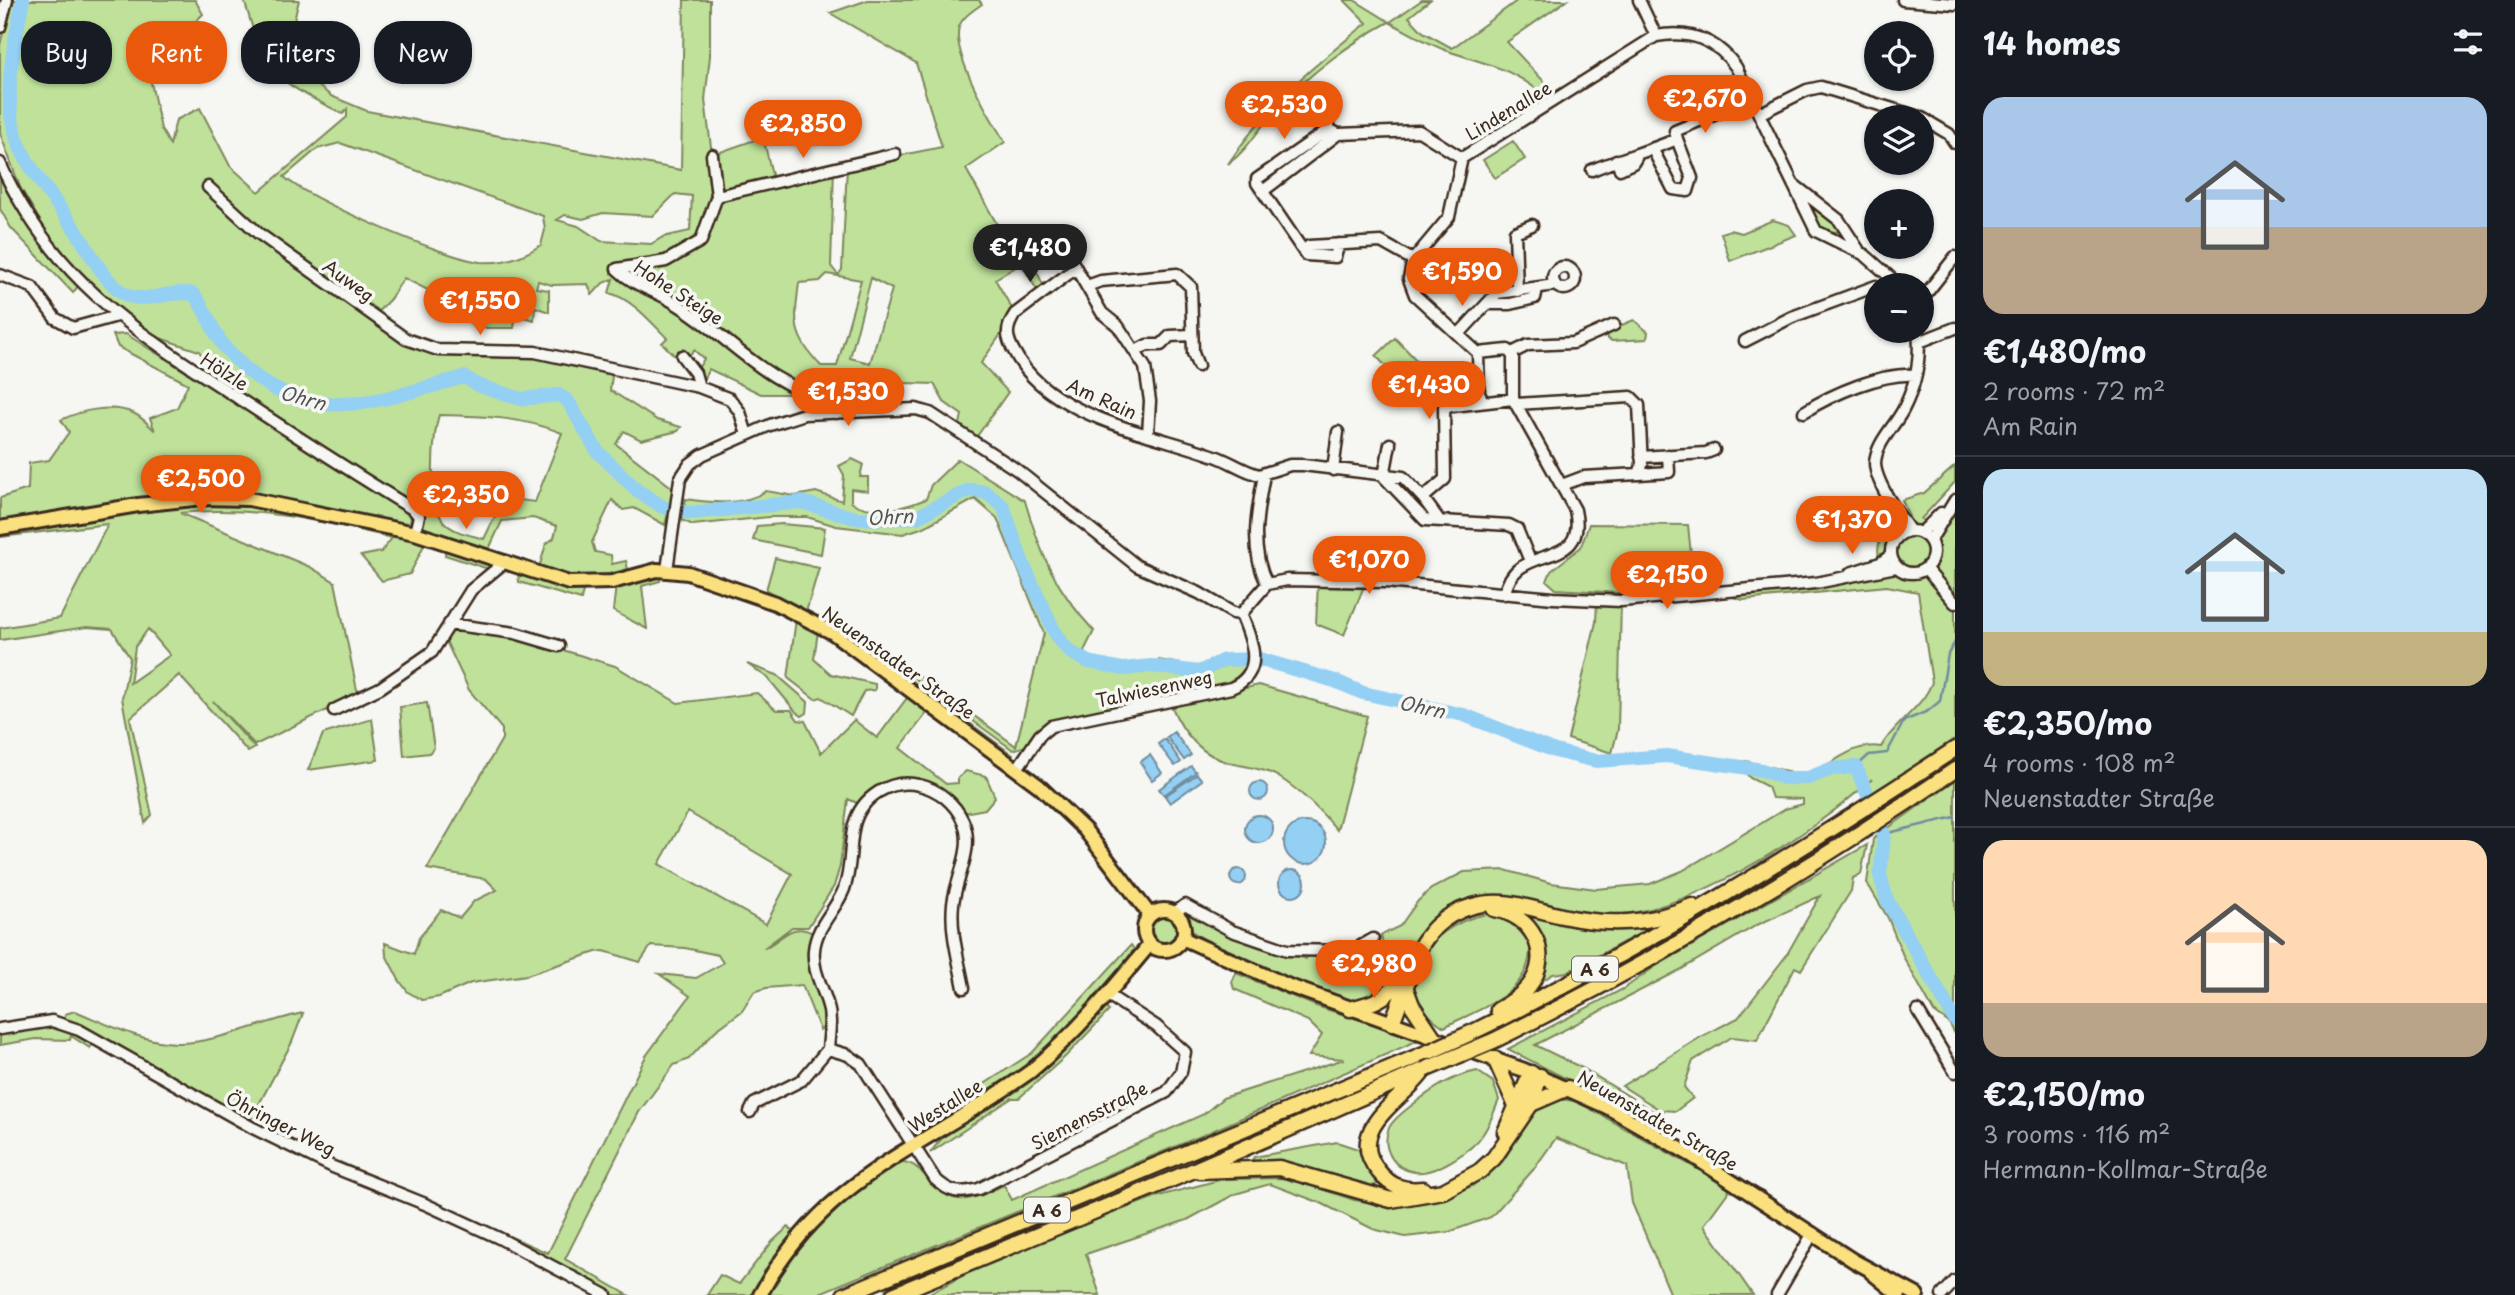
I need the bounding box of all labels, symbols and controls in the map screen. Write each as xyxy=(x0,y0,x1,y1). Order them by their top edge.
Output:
text: 14 homes xyxy=(1983,20,2121,65)
chip: Buy xyxy=(21,21,112,84)
chip: Rent xyxy=(126,21,227,84)
chip: Filters xyxy=(241,21,360,84)
chip: New xyxy=(374,21,472,84)
map controls xyxy=(1864,21,1934,343)
button: locate xyxy=(1864,21,1934,91)
icon: filters xyxy=(2449,23,2487,61)
street label: Lindenallee xyxy=(1460,74,1556,146)
pin: €2,670 xyxy=(1648,76,1762,135)
text: €2,670 xyxy=(1663,80,1747,115)
pin: €2,530 xyxy=(1227,82,1341,141)
text: €2,530 xyxy=(1241,86,1327,121)
pin: €2,850 xyxy=(746,100,860,160)
text: €2,850 xyxy=(760,105,846,140)
button: layers xyxy=(1864,105,1934,175)
icon: home xyxy=(2172,142,2298,268)
button: + xyxy=(1864,189,1934,259)
pin: €1,480 xyxy=(973,224,1087,284)
text: €1,480 xyxy=(989,229,1071,264)
pin: €1,590 xyxy=(1405,248,1519,308)
street label: Auweg xyxy=(318,252,380,308)
street label: Hohe Steige xyxy=(629,253,729,331)
text: €1,590 xyxy=(1422,253,1502,288)
button: − xyxy=(1864,273,1934,343)
pin: €1,550 xyxy=(423,278,537,337)
text: €1,550 xyxy=(440,282,520,317)
text: €1,480/mo xyxy=(1983,328,2146,373)
street label: Hölzle xyxy=(195,345,255,397)
pin: €1,430 xyxy=(1372,362,1486,421)
text: €1,430 xyxy=(1388,366,1470,401)
pin: €1,530 xyxy=(791,368,905,428)
street label: Am Rain xyxy=(1063,371,1141,425)
text: €1,530 xyxy=(807,373,889,408)
text: 2 rooms · 72 m² xyxy=(1983,373,2165,408)
water label: Ohrn xyxy=(277,378,330,417)
text: Am Rain xyxy=(1983,408,2078,443)
pin: €2,500 xyxy=(144,456,258,515)
text: €2,500 xyxy=(157,460,245,495)
pin: €2,350 xyxy=(409,472,523,531)
text: €2,350 xyxy=(423,476,509,511)
pin: €1,370 xyxy=(1795,496,1909,556)
water label: Ohrn xyxy=(866,501,915,531)
text: €1,370 xyxy=(1812,501,1892,536)
icon: home xyxy=(2172,514,2298,640)
pin: €1,070 xyxy=(1312,536,1426,596)
text: €1,070 xyxy=(1329,541,1409,576)
pin: €2,150 xyxy=(1610,552,1724,611)
text: €2,150 xyxy=(1627,556,1707,591)
street label: Neuenstadter Straße xyxy=(817,599,981,725)
street label: Talwiesenweg xyxy=(1093,662,1215,714)
water label: Ohrn xyxy=(1397,688,1449,725)
text: €2,350/mo xyxy=(1983,700,2152,745)
text: 4 rooms · 108 m² xyxy=(1983,745,2176,780)
text: Neuenstadter Straße xyxy=(1983,780,2215,815)
icon: home xyxy=(2172,885,2298,1011)
pin: €2,980 xyxy=(1317,940,1431,1000)
text: €2,980 xyxy=(1332,945,1416,980)
road number: A 6 xyxy=(1572,956,1618,981)
street label: Neuenstadter Straße xyxy=(1573,1063,1743,1177)
street label: Westallee xyxy=(903,1071,987,1138)
text: €2,150/mo xyxy=(1983,1071,2145,1116)
street label: Siemensstraße xyxy=(1026,1074,1152,1156)
street label: Öhringer Weg xyxy=(222,1084,340,1162)
text: 3 rooms · 116 m² xyxy=(1983,1116,2170,1151)
text: Hermann-Kollmar-Straße xyxy=(1983,1151,2268,1186)
road number: A 6 xyxy=(1024,1198,1070,1222)

